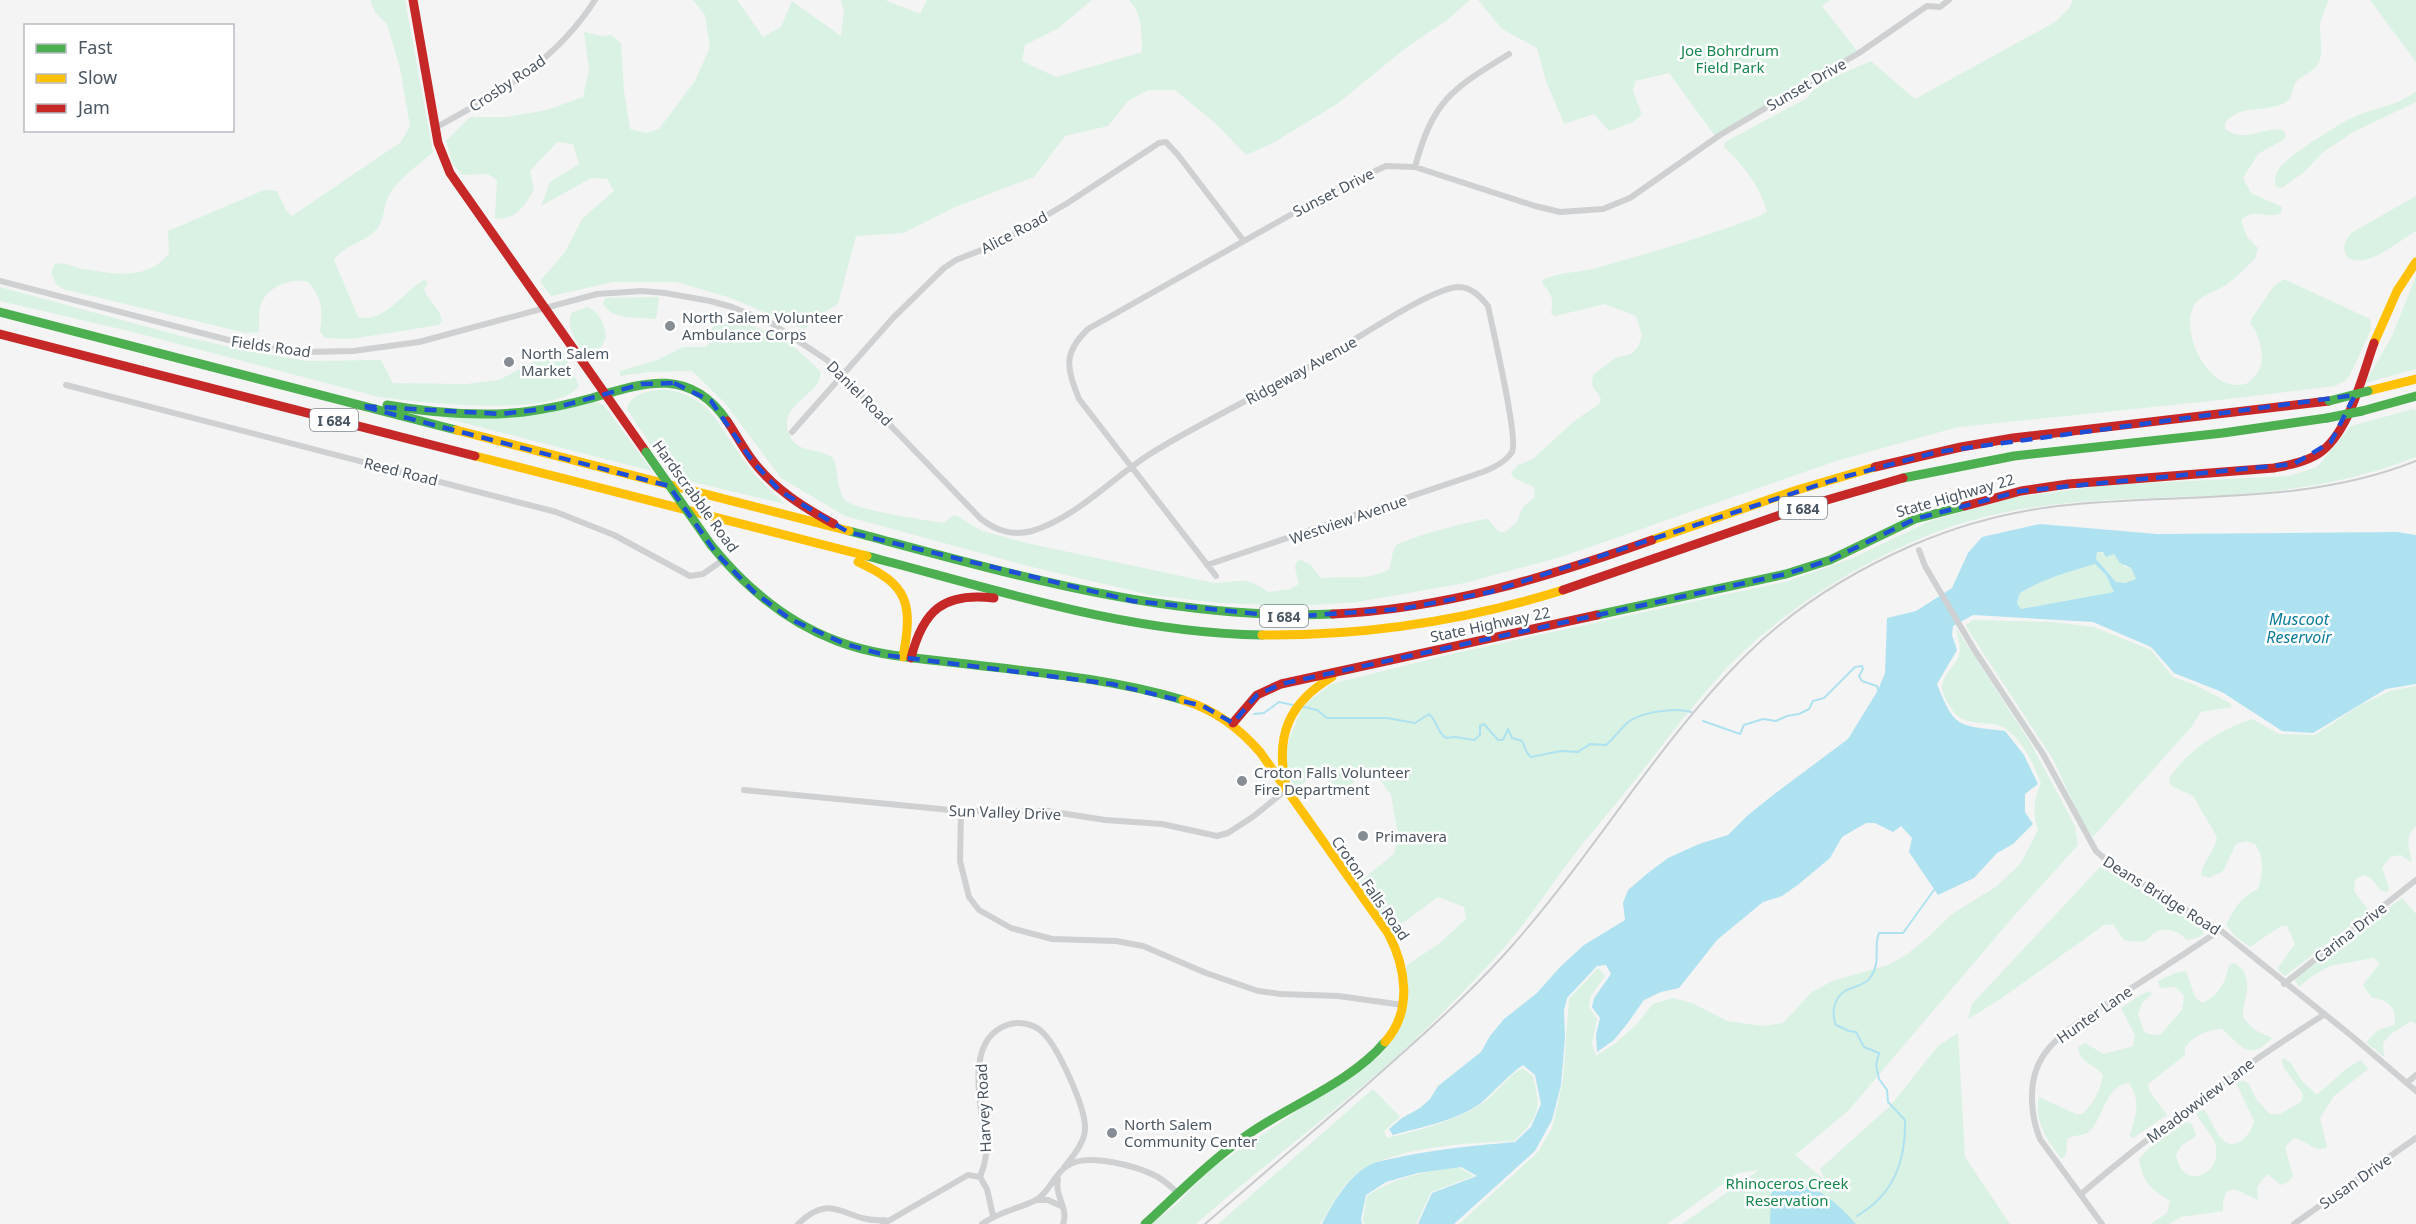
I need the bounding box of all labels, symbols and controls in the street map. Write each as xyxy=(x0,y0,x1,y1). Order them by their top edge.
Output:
legend xyxy=(24,24,234,132)
text: Fast xyxy=(78,35,113,59)
park label: Joe Bohrdrum Field Park xyxy=(1679,40,1779,77)
street label: Crosby Road xyxy=(465,50,549,116)
street label: Sunset Drive xyxy=(1763,53,1849,115)
text: Slow xyxy=(78,65,117,89)
text: Jam xyxy=(76,95,110,119)
street label: Sunset Drive xyxy=(1289,163,1377,221)
street label: Alice Road xyxy=(977,206,1051,258)
place label: North Salem Volunteer Ambulance Corps xyxy=(682,307,843,344)
marker: North Salem Volunteer Ambulance Corps xyxy=(663,319,677,333)
street label: Fields Road xyxy=(230,331,312,361)
street label: Ridgeway Avenue xyxy=(1242,331,1360,409)
place label: North Salem Market xyxy=(521,343,609,380)
marker: North Salem Market xyxy=(502,355,516,369)
street label: Daniel Road xyxy=(823,356,897,430)
road number: I 684 xyxy=(310,409,358,431)
street label: Hardscrabble Road xyxy=(649,436,743,556)
street label: Reed Road xyxy=(362,452,440,490)
street label: State Highway 22 xyxy=(1893,469,2017,521)
street label: Westview Avenue xyxy=(1287,490,1409,548)
road number: I 684 xyxy=(1779,497,1827,519)
street label: State Highway 22 xyxy=(1428,602,1552,646)
road number: I 684 xyxy=(1260,605,1308,627)
water label: Muscoot Reservoir xyxy=(2266,608,2332,648)
place label: Croton Falls Volunteer Fire Department xyxy=(1254,762,1410,799)
marker: Croton Falls Volunteer Fire Department xyxy=(1235,774,1249,788)
street label: Sun Valley Drive xyxy=(949,800,1061,824)
place label: Primavera xyxy=(1375,826,1447,846)
marker: Primavera xyxy=(1356,829,1370,843)
street label: Croton Falls Road xyxy=(1327,832,1415,944)
street label: Deans Bridge Road xyxy=(2100,851,2224,939)
street label: Carina Drive xyxy=(2310,897,2390,967)
street label: Hunter Lane xyxy=(2052,981,2136,1047)
street label: Meadowview Lane xyxy=(2142,1053,2258,1147)
street label: Harvey Road xyxy=(971,1063,995,1153)
place label: North Salem Community Center xyxy=(1124,1114,1257,1151)
marker: North Salem Community Center xyxy=(1105,1126,1119,1140)
street label: Susan Drive xyxy=(2315,1149,2395,1213)
park label: Rhinoceros Creek Reservation xyxy=(1726,1173,1848,1210)

